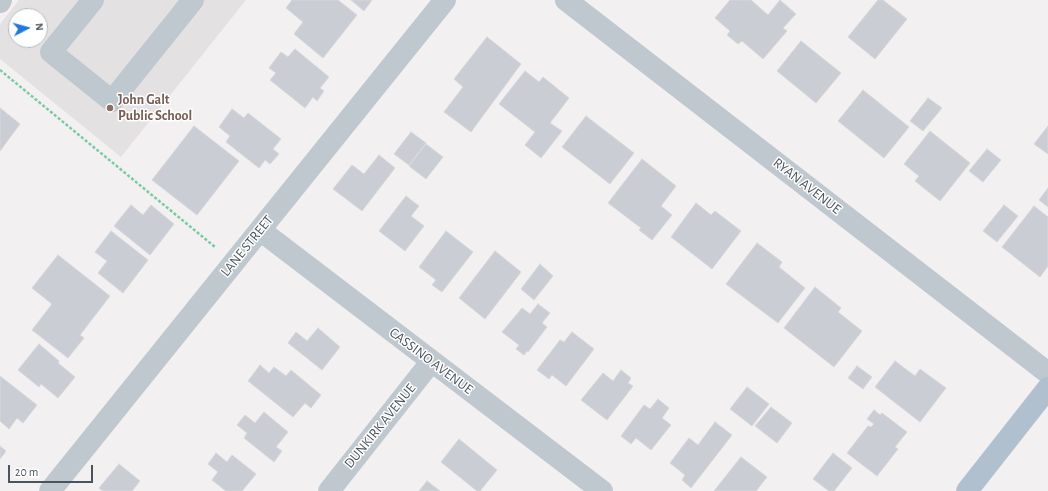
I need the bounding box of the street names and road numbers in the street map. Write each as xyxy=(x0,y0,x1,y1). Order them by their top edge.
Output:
street label: RYAN AVENUE xyxy=(770,154,844,218)
street label: LANE STREET xyxy=(217,212,277,280)
street label: CASSINO AVENUE xyxy=(386,324,476,398)
street label: DUNKIRK AVENUE xyxy=(341,380,419,472)

